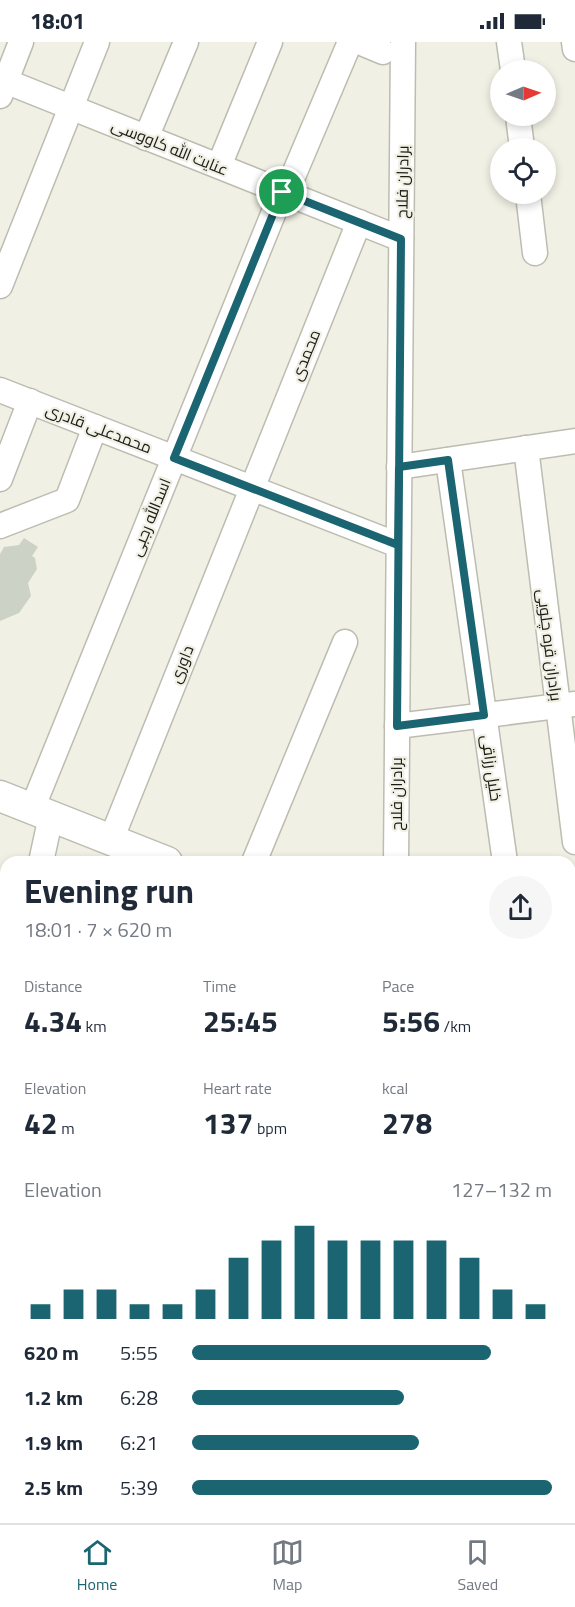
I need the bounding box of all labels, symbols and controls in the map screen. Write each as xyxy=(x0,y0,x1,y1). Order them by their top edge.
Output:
text: 18:01 xyxy=(30,4,85,38)
north arrow xyxy=(490,60,556,126)
map controls xyxy=(490,60,556,204)
street label: عنایت‌ الله کاووسی xyxy=(108,113,232,181)
button: locate xyxy=(490,138,556,204)
street label: برادران فلاح xyxy=(389,145,415,219)
pin xyxy=(256,166,307,217)
icon: arrive xyxy=(265,175,298,208)
street label: محمدی xyxy=(284,326,326,384)
street label: محمدعلی قادری xyxy=(42,397,156,459)
street label: اسدالله رجبی xyxy=(123,474,177,560)
street label: برادران قره چلویی xyxy=(531,588,569,702)
street label: داوری xyxy=(163,641,199,687)
street label: خلیل رزاقی xyxy=(475,733,509,803)
street label: برادران فلاح xyxy=(384,757,408,831)
text: Evening run xyxy=(24,866,194,916)
button: share xyxy=(489,876,552,939)
text: 18:01 · 7 × 620 m xyxy=(24,914,172,945)
text: Distance xyxy=(24,974,82,998)
text: Time xyxy=(203,974,236,998)
text: Pace xyxy=(382,974,414,998)
text: 4.34 xyxy=(24,998,82,1044)
text: 25:45 xyxy=(203,998,278,1044)
text: 5:56 xyxy=(382,998,440,1044)
text: km xyxy=(82,1014,107,1038)
text: /km xyxy=(440,1014,471,1038)
text: Elevation xyxy=(24,1076,86,1100)
text: Heart rate xyxy=(203,1076,272,1100)
text: kcal xyxy=(382,1076,408,1100)
text: 42 xyxy=(24,1100,58,1146)
text: 137 xyxy=(203,1100,253,1146)
text: 278 xyxy=(382,1100,432,1146)
text: m xyxy=(58,1116,75,1140)
text: bpm xyxy=(253,1116,287,1140)
text: Elevation xyxy=(24,1174,102,1205)
text: 127–132 m xyxy=(451,1174,552,1205)
text: 620 m xyxy=(24,1337,79,1368)
text: 5:55 xyxy=(120,1337,158,1368)
text: 1.2 km xyxy=(24,1382,83,1413)
text: 6:28 xyxy=(120,1382,158,1413)
text: 1.9 km xyxy=(24,1427,83,1458)
text: 6:21 xyxy=(120,1427,158,1458)
text: 2.5 km xyxy=(24,1472,83,1503)
text: 5:39 xyxy=(120,1472,158,1503)
tab: Home xyxy=(77,1536,117,1596)
tab: Map xyxy=(271,1536,304,1596)
tab: Saved xyxy=(457,1536,498,1596)

